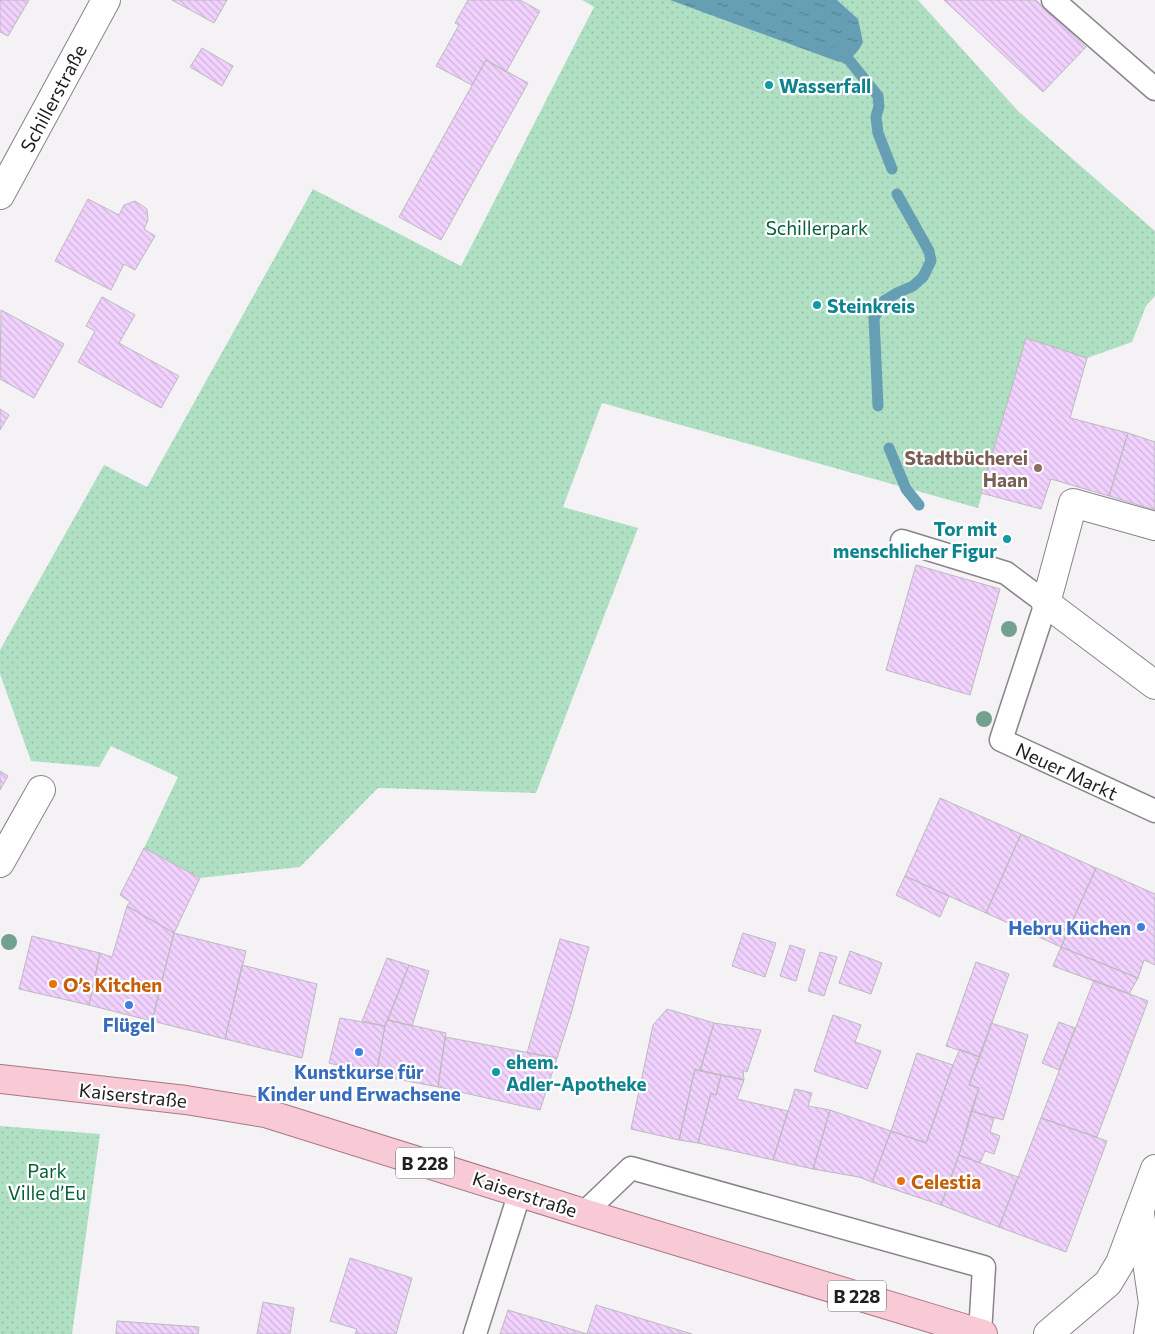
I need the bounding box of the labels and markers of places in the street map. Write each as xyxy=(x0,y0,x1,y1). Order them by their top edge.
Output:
place label: Wasserfall xyxy=(779,74,871,97)
marker: Wasserfall xyxy=(763,79,775,91)
place label: Steinkreis xyxy=(827,294,915,317)
marker: Steinkreis xyxy=(811,299,823,311)
place label: Stadtbücherei Haan xyxy=(904,446,1028,491)
marker: Stadtbücherei Haan xyxy=(1032,462,1044,474)
place label: Tor mit menschlicher Figur xyxy=(833,517,997,562)
marker: Tor mit menschlicher Figur xyxy=(1001,533,1013,545)
place label: Hebru Küchen xyxy=(1008,916,1131,939)
marker: Hebru Küchen xyxy=(1135,921,1147,933)
place label: O’s Kitchen xyxy=(63,973,162,996)
marker: O’s Kitchen xyxy=(47,978,59,990)
marker: Flügel xyxy=(123,999,135,1011)
place label: Flügel xyxy=(103,1013,155,1036)
marker: Kunstkurse für Kinder und Erwachsene xyxy=(353,1046,365,1058)
place label: ehem. Adler-Apotheke xyxy=(506,1050,647,1095)
place label: Kunstkurse für Kinder und Erwachsene xyxy=(257,1060,461,1105)
marker: ehem. Adler-Apotheke xyxy=(490,1066,502,1078)
place label: Celestia xyxy=(911,1170,981,1193)
marker: Celestia xyxy=(895,1175,907,1187)

